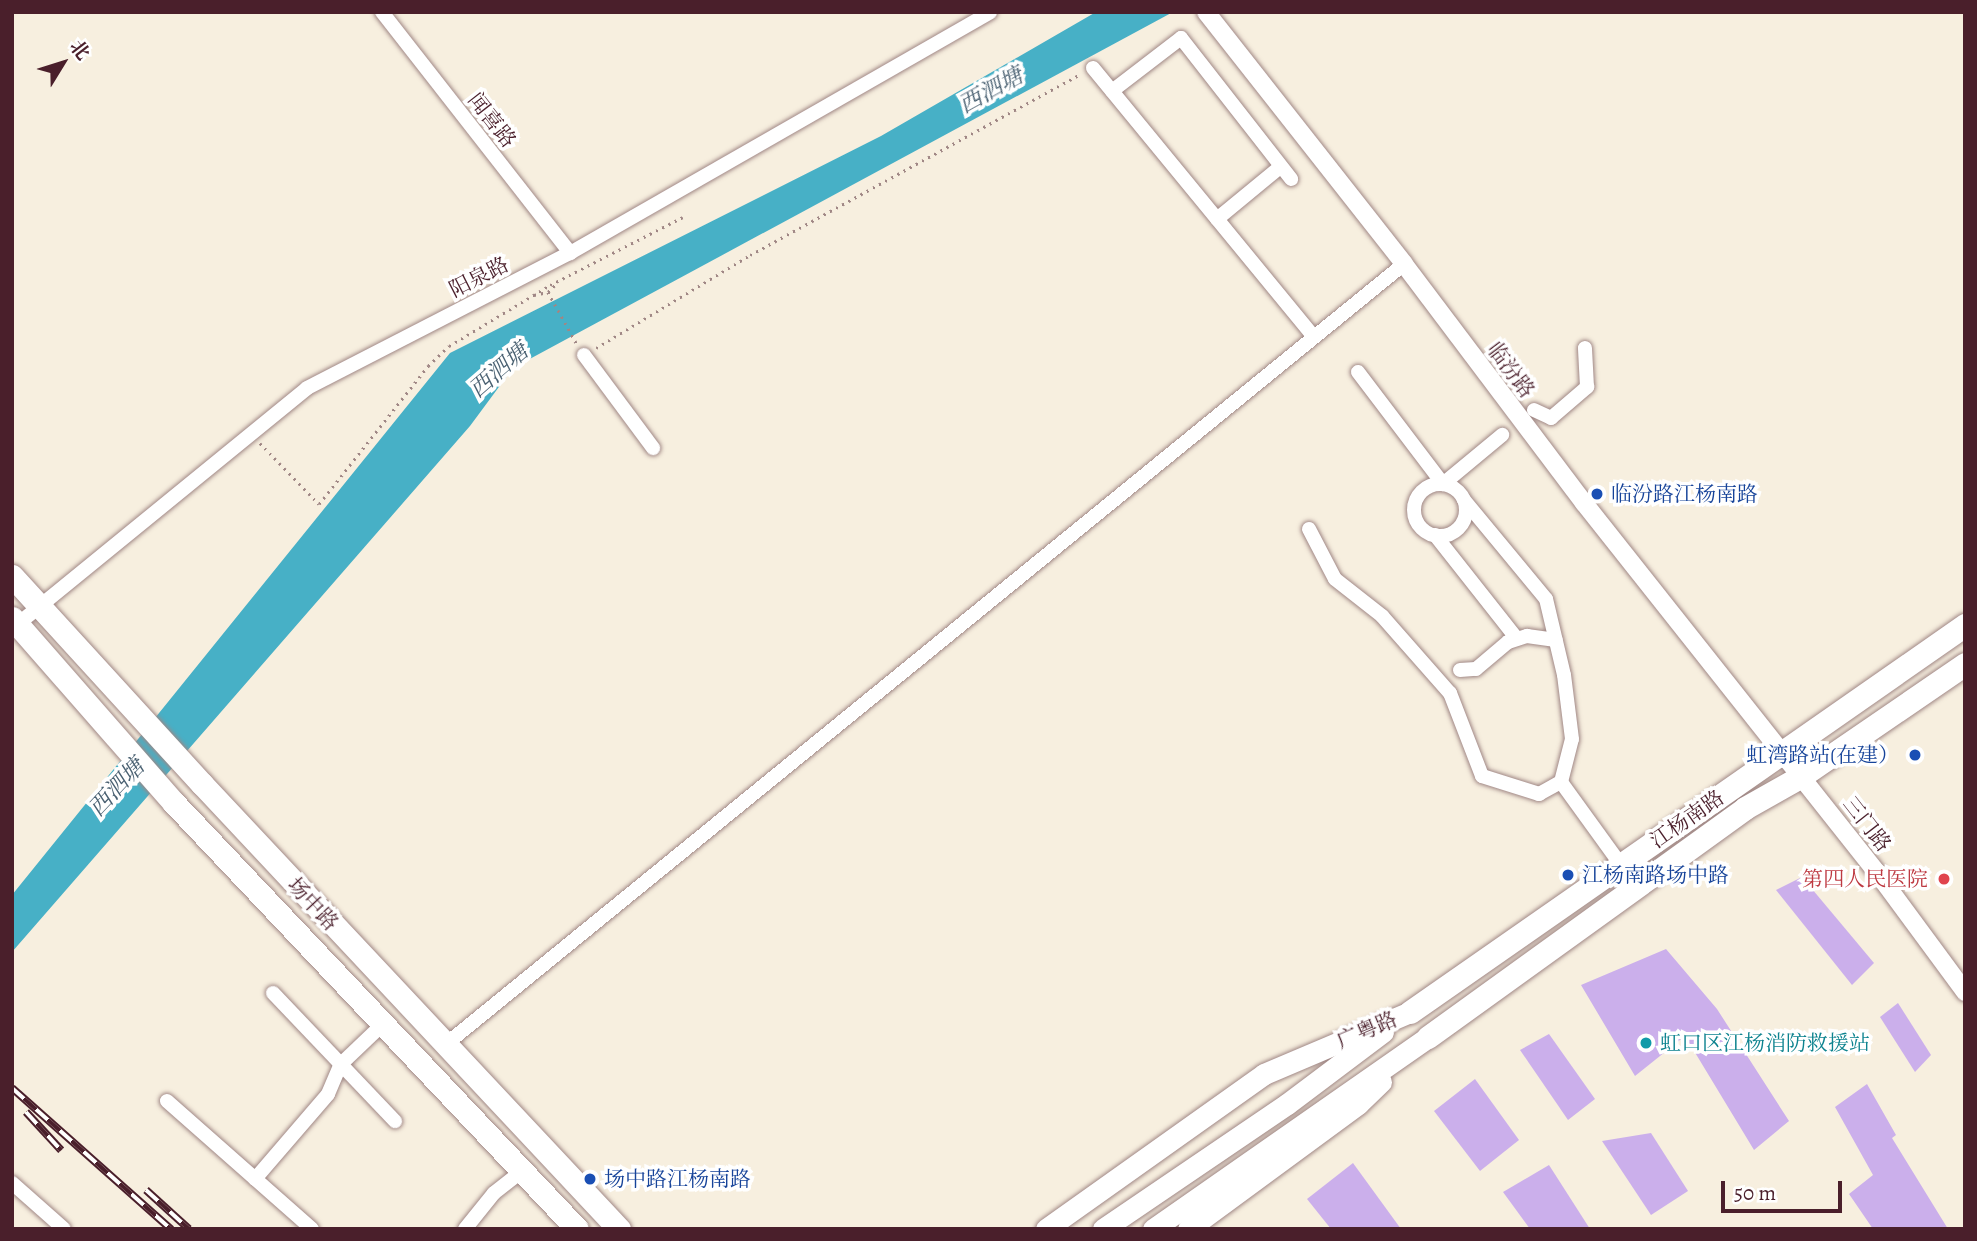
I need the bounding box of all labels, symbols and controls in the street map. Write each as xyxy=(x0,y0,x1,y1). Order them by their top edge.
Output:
north arrow xyxy=(28,28,98,98)
text: 北 xyxy=(63,35,96,66)
water label: 西泗塘 xyxy=(954,62,1028,120)
street label: 闻喜路 xyxy=(463,87,521,153)
street label: 阳泉路 xyxy=(445,251,513,303)
street label: 临汾路 xyxy=(1482,337,1540,403)
water label: 西泗塘 xyxy=(464,338,534,404)
place label: 临汾路江杨南路 xyxy=(1611,481,1758,507)
marker: 临汾路江杨南路 xyxy=(1589,486,1605,502)
place label: 虹湾路站(在建） xyxy=(1746,742,1899,768)
marker: 虹湾路站(在建） xyxy=(1905,745,1925,765)
water label: 西泗塘 xyxy=(83,753,151,823)
street label: 江杨南路 xyxy=(1645,785,1729,853)
street label: 三门路 xyxy=(1838,791,1896,857)
place label: 江杨南路场中路 xyxy=(1582,862,1729,888)
place label: 第四人民医院 xyxy=(1802,866,1928,892)
marker: 江杨南路场中路 xyxy=(1560,867,1576,883)
marker: 第四人民医院 xyxy=(1934,869,1954,889)
street label: 场中路 xyxy=(282,872,344,936)
street label: 广粤路 xyxy=(1333,1006,1401,1054)
place label: 虹口区江杨消防救援站 xyxy=(1660,1030,1870,1056)
marker: 虹口区江杨消防救援站 xyxy=(1638,1035,1654,1051)
place label: 场中路江杨南路 xyxy=(604,1166,751,1192)
scale bar xyxy=(1725,1168,1846,1212)
marker: 场中路江杨南路 xyxy=(582,1171,598,1187)
text: 50 m xyxy=(1734,1179,1776,1207)

